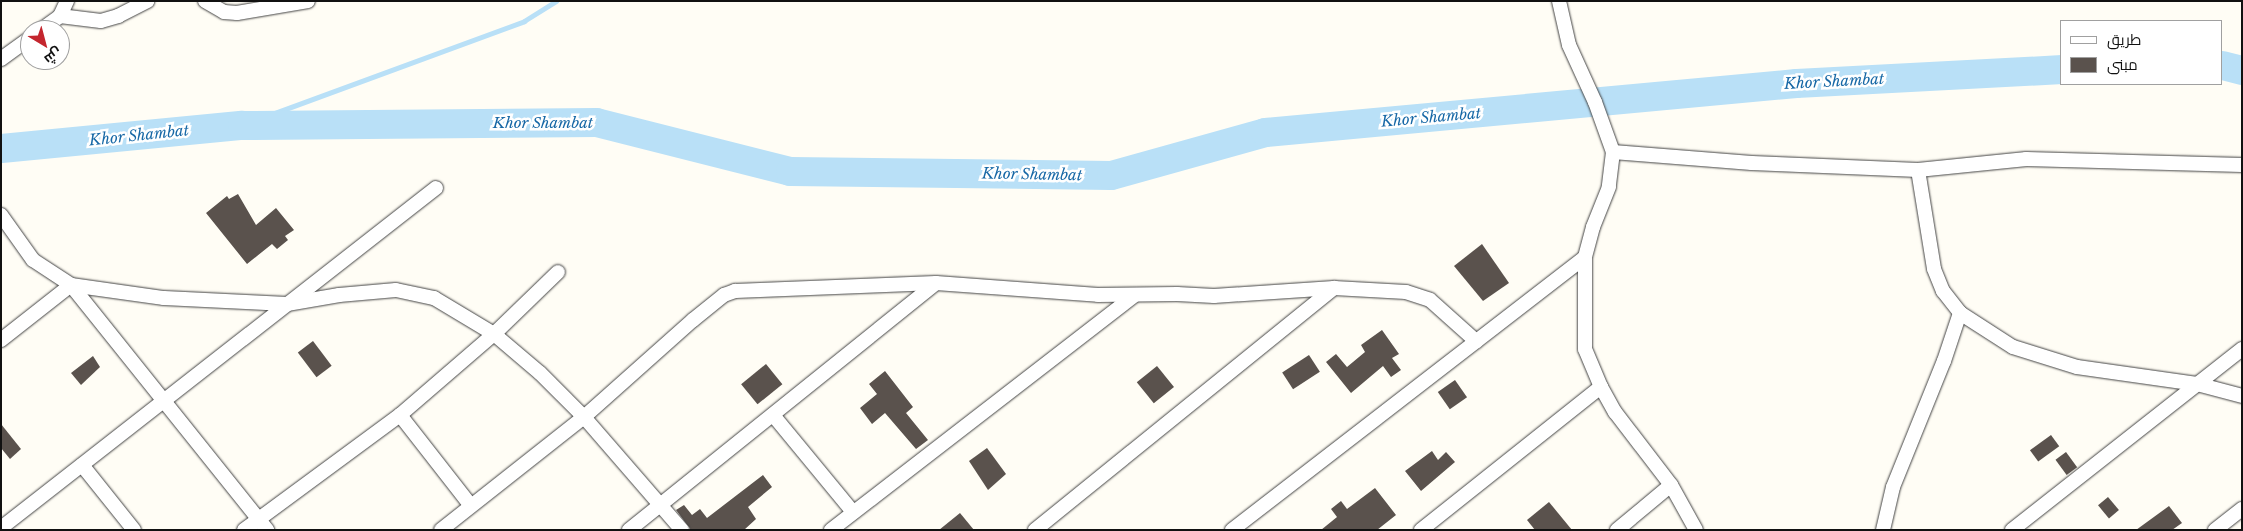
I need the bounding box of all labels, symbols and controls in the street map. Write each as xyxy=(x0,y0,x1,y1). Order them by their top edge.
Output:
north arrow xyxy=(20,20,70,70)
legend xyxy=(2060,20,2223,85)
text: طريق xyxy=(2107,30,2141,49)
text: ش xyxy=(41,44,66,69)
text: مبنى xyxy=(2107,55,2138,74)
water label: Khor Shambat xyxy=(1783,69,1885,93)
water label: Khor Shambat xyxy=(1380,104,1482,130)
water label: Khor Shambat xyxy=(493,114,593,132)
water label: Khor Shambat xyxy=(88,121,190,149)
water label: Khor Shambat xyxy=(981,164,1083,184)

